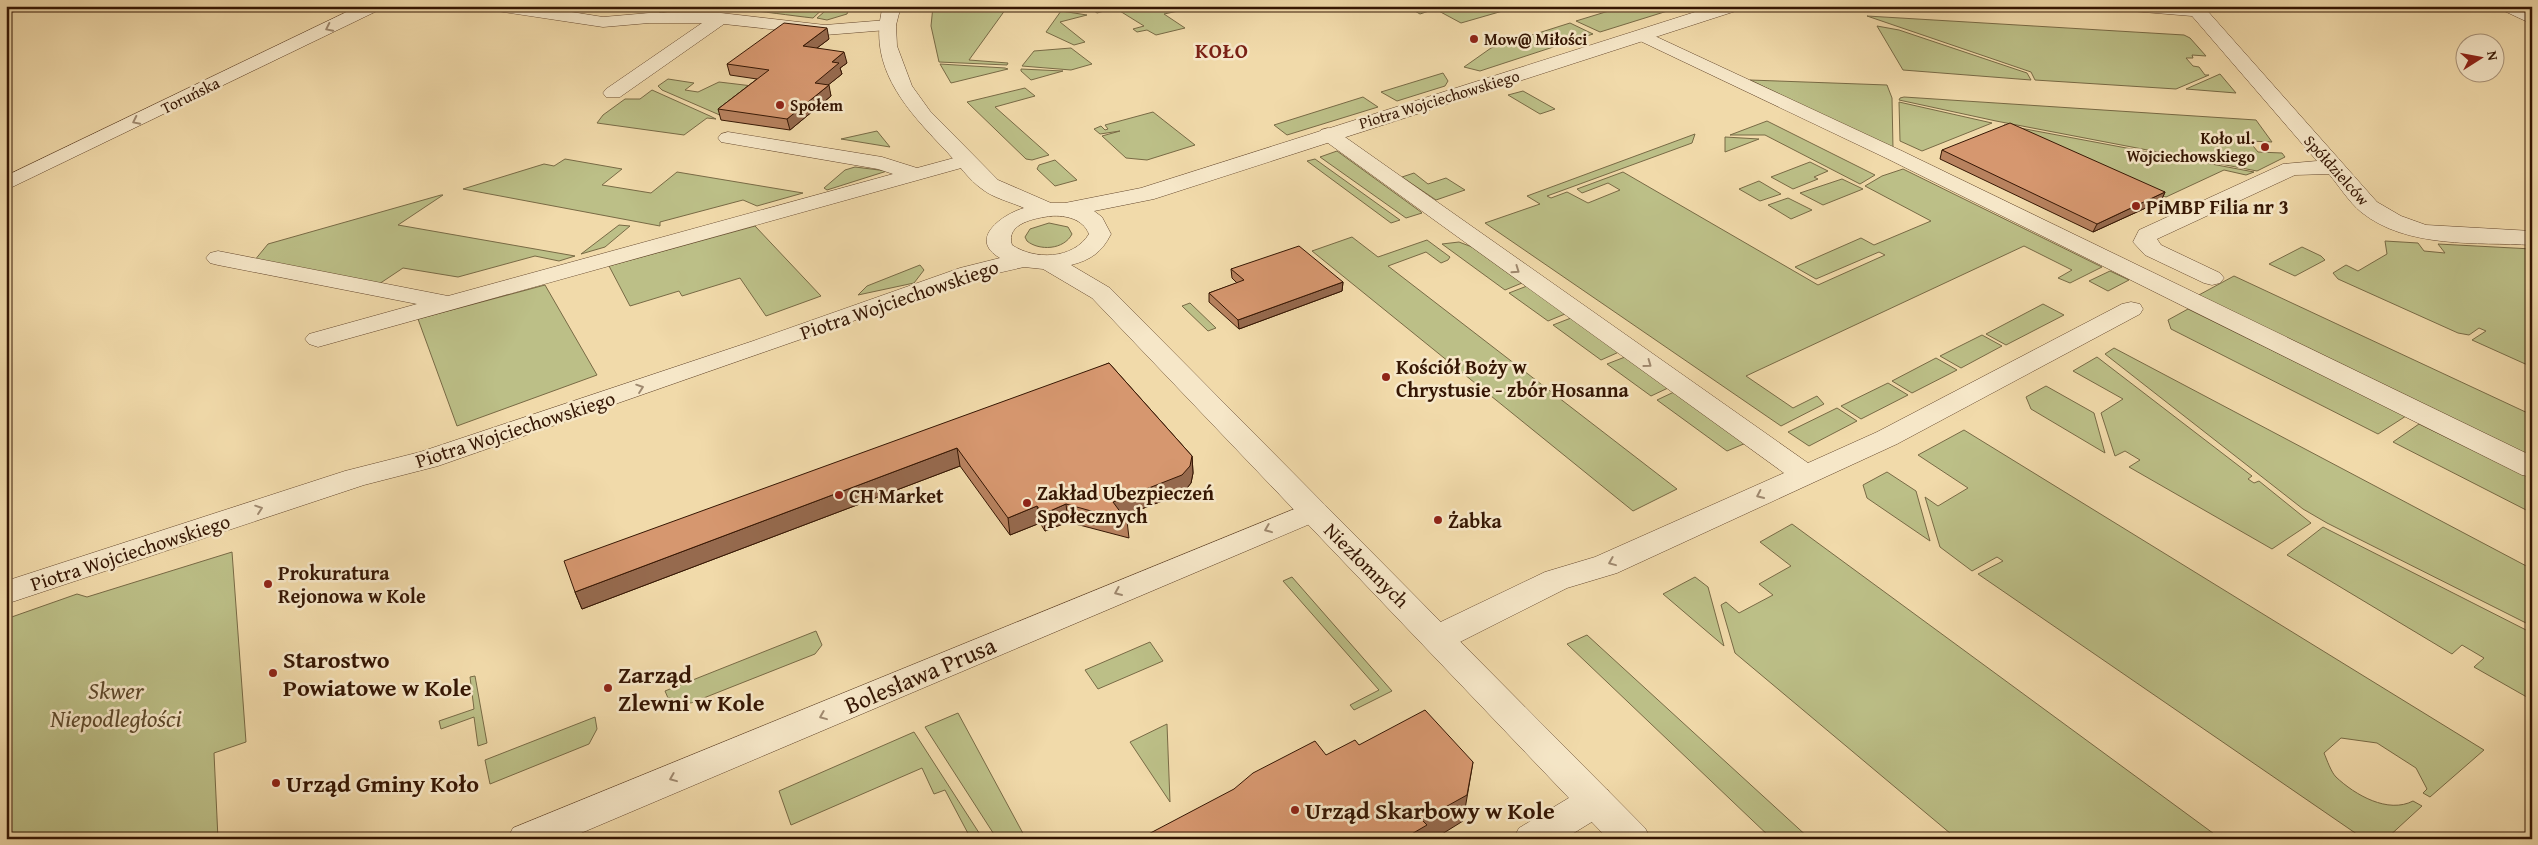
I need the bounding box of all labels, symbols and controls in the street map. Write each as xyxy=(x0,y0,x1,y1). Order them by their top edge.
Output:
one-way arrow xyxy=(325,21,334,32)
place label: Mow@ Miłości xyxy=(1484,27,1587,51)
north arrow xyxy=(2456,32,2506,82)
marker: Mow@ Miłości xyxy=(1468,33,1480,45)
district label: KOŁO xyxy=(1195,35,1249,66)
text: N xyxy=(2482,49,2504,63)
street label: Piotra Wojciechowskiego xyxy=(1356,63,1522,135)
street label: Toruńska xyxy=(157,70,224,120)
place label: Społem xyxy=(790,93,843,117)
marker: Społem xyxy=(774,99,786,111)
one-way arrow xyxy=(132,115,141,126)
place label: Koło ul. Wojciechowskiego xyxy=(2126,126,2255,168)
street label: Spółdzielców xyxy=(2299,129,2376,211)
marker: Koło ul. Wojciechowskiego xyxy=(2259,141,2271,153)
place label: PiMBP Filia nr 3 xyxy=(2146,192,2289,221)
marker: PiMBP Filia nr 3 xyxy=(2130,200,2142,212)
street label: Piotra Wojciechowskiego xyxy=(796,251,1002,347)
one-way arrow xyxy=(1510,264,1520,273)
place label: Kościół Boży w Chrystusie - zbór Hosanna xyxy=(1396,352,1630,404)
one-way arrow xyxy=(1642,358,1652,367)
marker: Kościół Boży w Chrystusie - zbór Hosanna xyxy=(1380,371,1392,383)
street label: Piotra Wojciechowskiego xyxy=(411,383,619,475)
one-way arrow xyxy=(635,383,643,393)
place label: Zakład Ubezpieczeń Społecznych xyxy=(1037,478,1214,530)
place label: CH Market xyxy=(849,481,944,510)
one-way arrow xyxy=(1756,488,1765,499)
marker: CH Market xyxy=(833,489,845,501)
marker: Zakład Ubezpieczeń Społecznych xyxy=(1021,497,1033,509)
one-way arrow xyxy=(255,505,263,515)
street label: Piotra Wojciechowskiego xyxy=(26,506,234,598)
place label: Żabka xyxy=(1448,506,1503,535)
marker: Żabka xyxy=(1432,514,1444,526)
street label: Niezłomnych xyxy=(1318,516,1416,614)
one-way arrow xyxy=(1264,523,1273,534)
one-way arrow xyxy=(1608,556,1617,567)
place label: Prokuratura Rejonowa w Kole xyxy=(278,558,426,610)
marker: Prokuratura Rejonowa w Kole xyxy=(262,578,274,590)
one-way arrow xyxy=(1115,586,1123,596)
street label: Bolesława Prusa xyxy=(839,627,1002,723)
place label: Starostwo Powiatowe w Kole xyxy=(283,642,472,705)
place label: Zarząd Zlewni w Kole xyxy=(618,657,765,720)
marker: Starostwo Powiatowe w Kole xyxy=(267,667,279,679)
park label: Skwer Niepodległości xyxy=(49,673,182,736)
marker: Zarząd Zlewni w Kole xyxy=(602,682,614,694)
one-way arrow xyxy=(819,710,828,720)
place label: Urząd Gminy Koło xyxy=(286,766,479,801)
one-way arrow xyxy=(669,772,678,782)
marker: Urząd Gminy Koło xyxy=(270,777,282,789)
place label: Urząd Skarbowy w Kole xyxy=(1305,793,1555,828)
marker: Urząd Skarbowy w Kole xyxy=(1289,804,1301,816)

